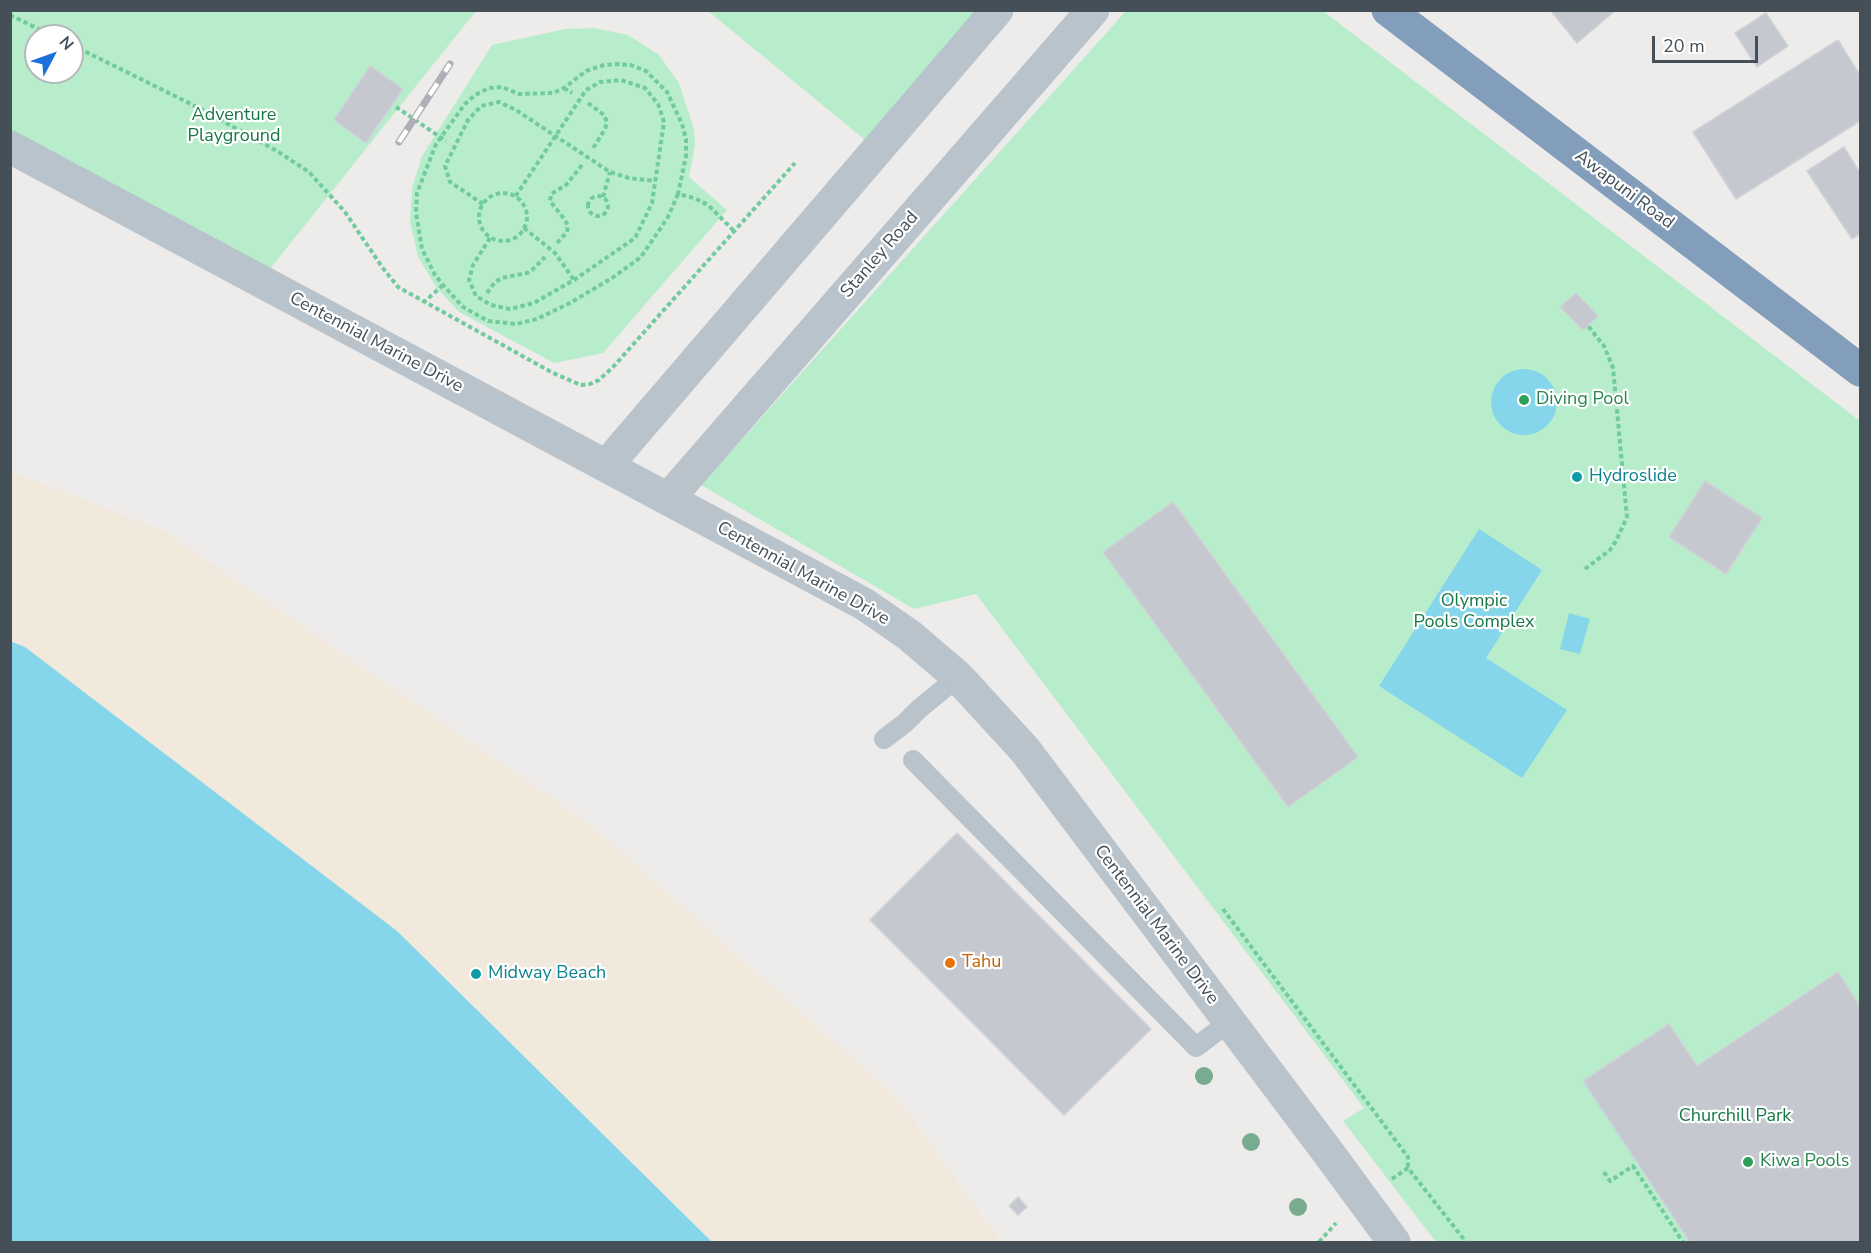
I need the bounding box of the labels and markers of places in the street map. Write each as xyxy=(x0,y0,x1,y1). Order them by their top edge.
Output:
place label: Diving Pool xyxy=(1536,389,1629,411)
marker: Diving Pool xyxy=(1517,393,1531,407)
place label: Hydroslide xyxy=(1589,466,1677,488)
marker: Hydroslide xyxy=(1570,470,1584,484)
place label: Tahu xyxy=(962,952,1001,974)
marker: Tahu xyxy=(943,956,957,970)
place label: Midway Beach xyxy=(488,963,606,985)
marker: Midway Beach xyxy=(469,967,483,981)
place label: Kiwa Pools xyxy=(1760,1151,1849,1173)
marker: Kiwa Pools xyxy=(1741,1155,1755,1169)

